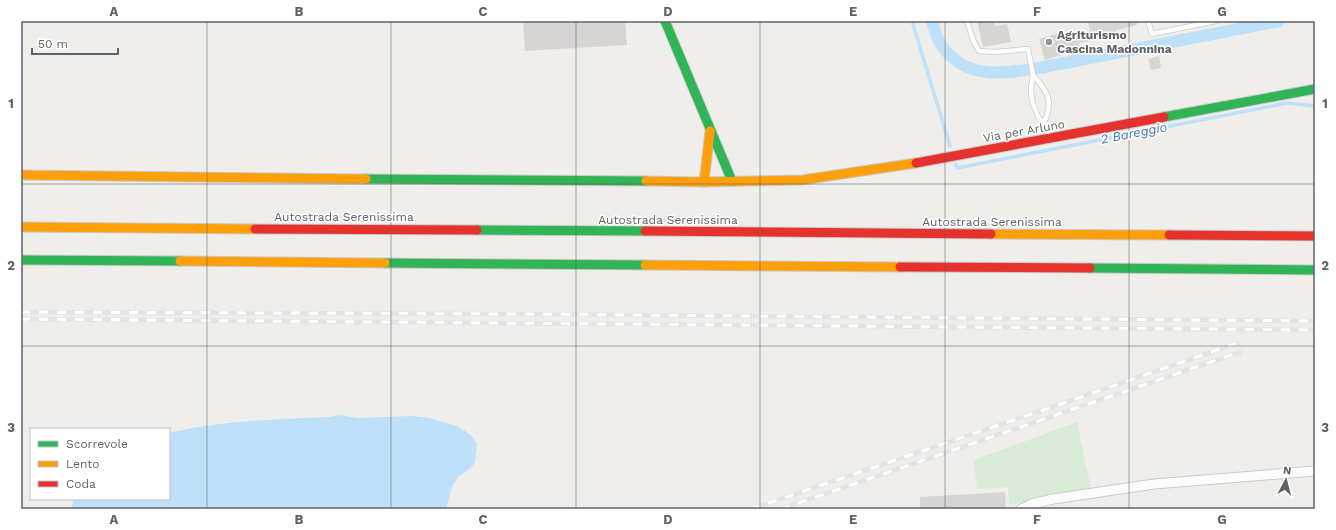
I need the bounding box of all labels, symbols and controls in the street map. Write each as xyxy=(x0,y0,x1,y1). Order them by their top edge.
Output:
text: A xyxy=(110,4,119,19)
text: B xyxy=(295,4,304,19)
text: C xyxy=(479,4,488,19)
text: D xyxy=(663,4,673,19)
text: E xyxy=(849,4,857,19)
text: F xyxy=(1033,4,1041,19)
text: G xyxy=(1217,4,1227,19)
place label: Agriturismo Cascina Madonnina xyxy=(1057,28,1172,56)
scale bar xyxy=(32,30,118,56)
text: 50 m xyxy=(38,37,68,51)
marker: Agriturismo Cascina Madonnina xyxy=(1044,37,1054,47)
text: 1 xyxy=(8,96,14,111)
text: 1 xyxy=(1322,96,1328,111)
street label: Via per Arluno xyxy=(982,117,1066,145)
water label: 2 Bareggio xyxy=(1099,119,1169,147)
street label: Autostrada Serenissima xyxy=(274,210,414,224)
street label: Autostrada Serenissima xyxy=(598,213,738,227)
street label: Autostrada Serenissima xyxy=(922,215,1062,229)
text: 2 xyxy=(7,258,15,273)
text: 2 xyxy=(1321,258,1329,273)
text: 3 xyxy=(7,420,15,435)
text: 3 xyxy=(1321,420,1329,435)
legend xyxy=(30,428,170,500)
text: Scorrevole xyxy=(66,437,128,451)
text: Lento xyxy=(66,457,100,471)
north arrow xyxy=(1266,460,1306,500)
text: N xyxy=(1282,464,1292,478)
text: Coda xyxy=(66,477,96,491)
text: A xyxy=(110,512,119,527)
text: B xyxy=(295,512,304,527)
text: C xyxy=(479,512,488,527)
text: D xyxy=(663,512,673,527)
text: E xyxy=(849,512,857,527)
text: F xyxy=(1033,512,1041,527)
text: G xyxy=(1217,512,1227,527)

